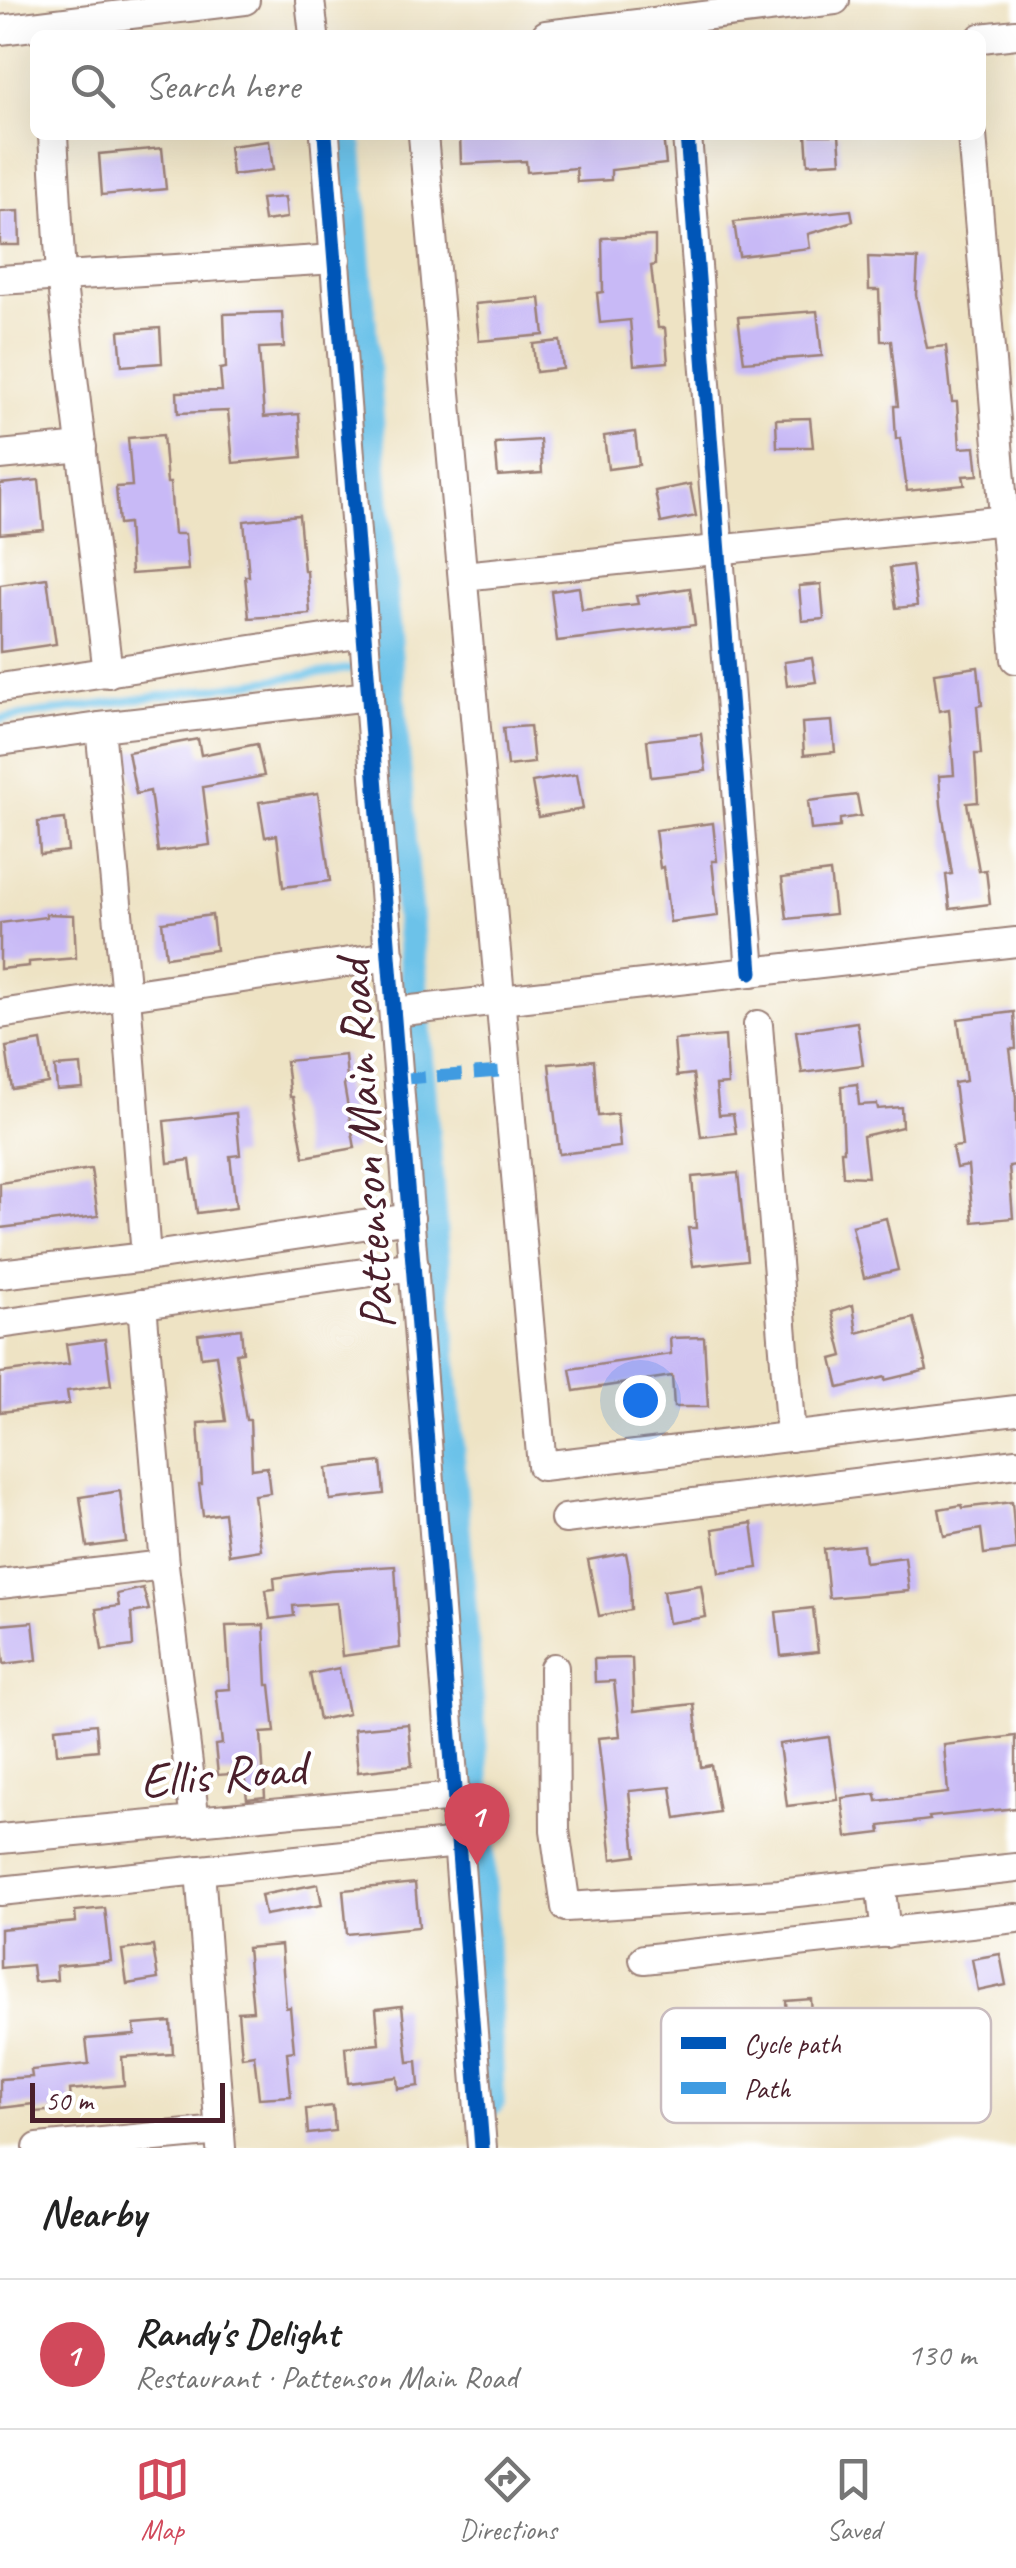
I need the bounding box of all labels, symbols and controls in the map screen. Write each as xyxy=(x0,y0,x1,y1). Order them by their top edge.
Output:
search box xyxy=(30,30,986,140)
icon: search xyxy=(65,58,120,113)
text: Search here xyxy=(145,62,300,109)
street label: Pattenson Main Road xyxy=(320,951,409,1332)
your location xyxy=(615,1375,666,1426)
street label: Ellis Road xyxy=(138,1735,316,1813)
pin: 1 xyxy=(444,1782,510,1865)
legend xyxy=(661,2008,991,2123)
text: Cycle path xyxy=(744,2026,841,2061)
text: Path xyxy=(744,2071,791,2106)
scale bar xyxy=(30,2078,225,2122)
text: 50 m xyxy=(45,2083,93,2118)
text: Nearby xyxy=(40,2187,146,2240)
text: Randy's Delight xyxy=(135,2310,339,2357)
text: 1 xyxy=(65,2334,80,2375)
text: 130 m xyxy=(907,2334,976,2375)
text: Restaurant · Pattenson Main Road xyxy=(135,2357,517,2398)
tab: Map xyxy=(135,2452,190,2547)
tab: Directions xyxy=(459,2452,557,2547)
tab: Saved xyxy=(826,2452,881,2547)

